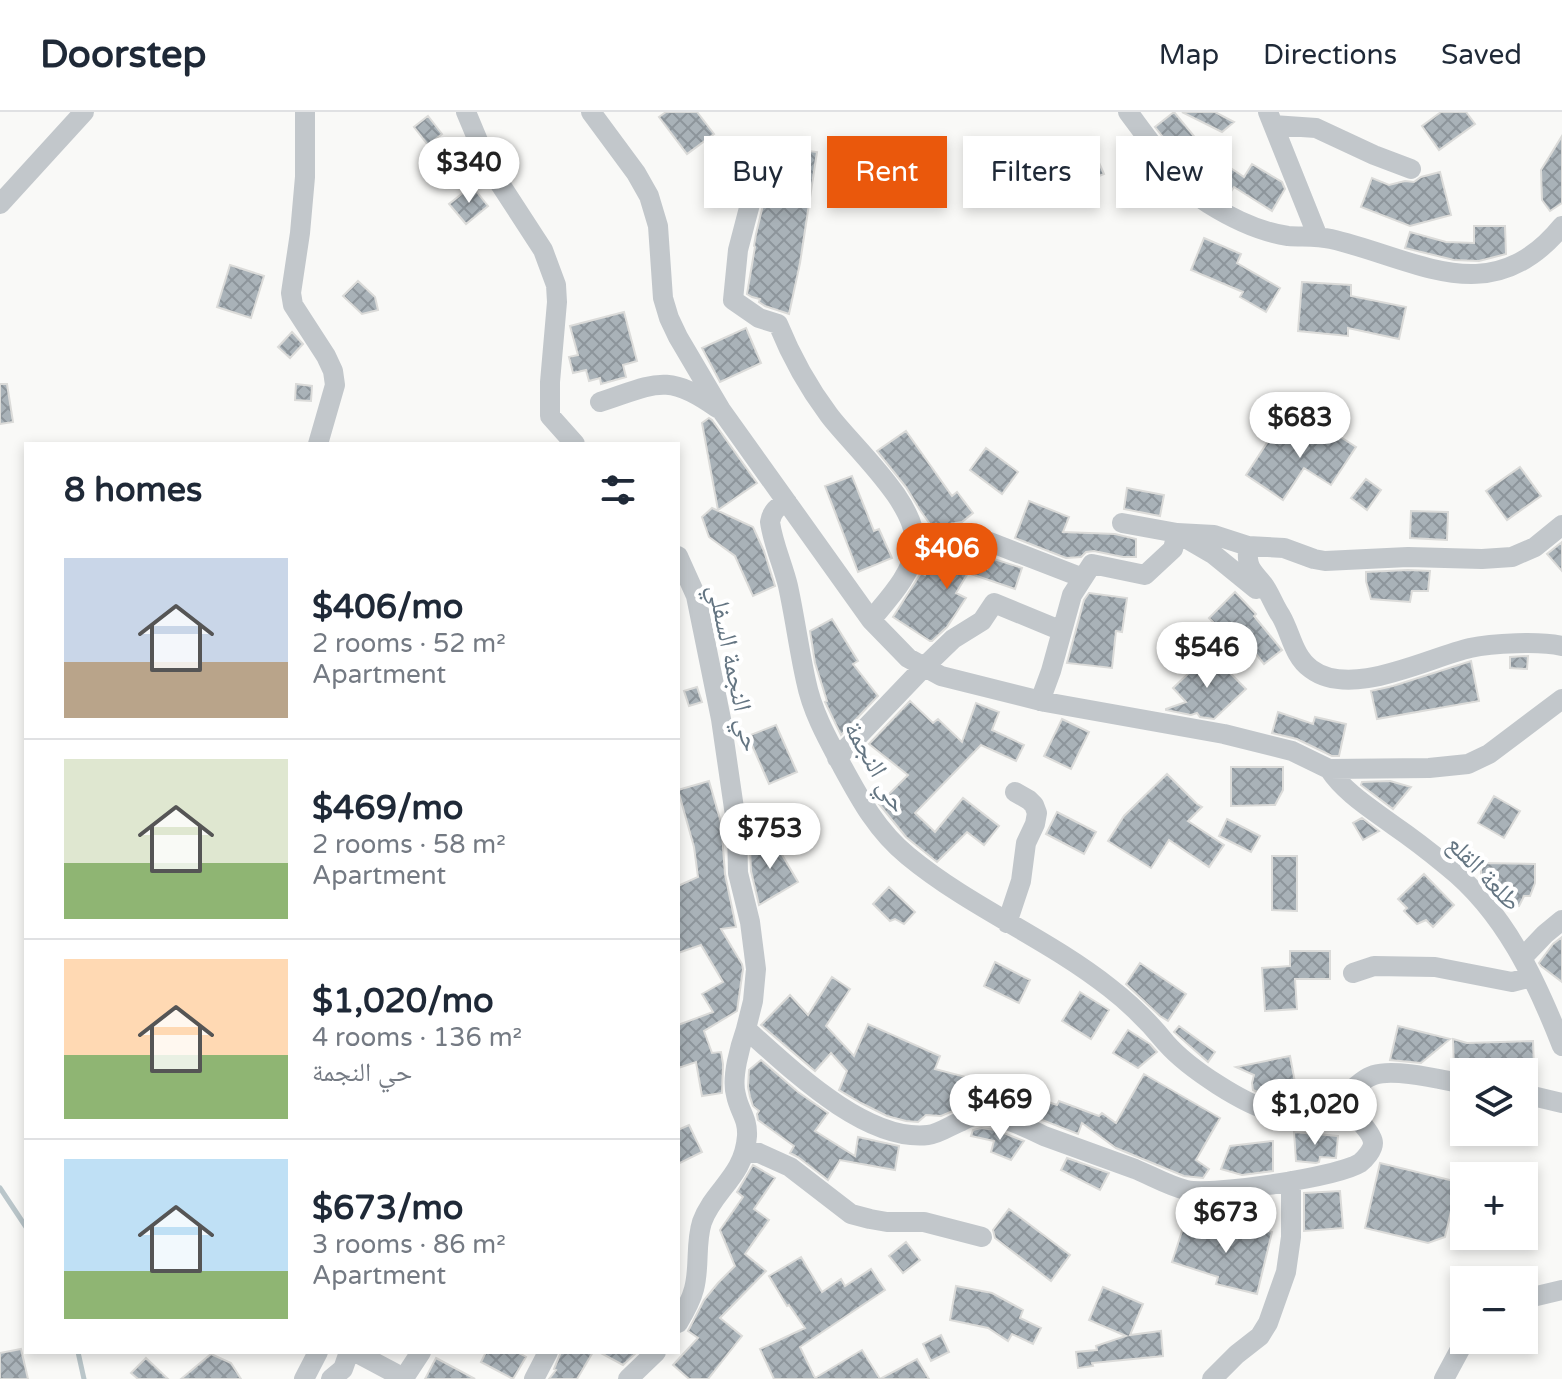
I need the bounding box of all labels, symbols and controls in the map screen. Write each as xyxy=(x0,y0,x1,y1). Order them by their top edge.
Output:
text: Doorstep xyxy=(40,32,206,78)
text: Map xyxy=(1159,38,1219,72)
text: Directions xyxy=(1263,38,1397,72)
text: Saved xyxy=(1441,38,1522,72)
chip: Buy xyxy=(704,136,811,208)
chip: Rent xyxy=(827,136,947,208)
chip: Filters xyxy=(963,136,1100,208)
chip: New xyxy=(1116,136,1232,208)
pin: $340 xyxy=(422,137,516,205)
text: $340 xyxy=(436,147,502,178)
pin: $683 xyxy=(1253,392,1347,460)
text: $683 xyxy=(1267,402,1333,433)
icon: filters xyxy=(596,468,640,512)
text: 8 homes xyxy=(64,470,202,511)
pin: $406 xyxy=(900,523,994,591)
text: $406 xyxy=(914,533,980,564)
street label: حي النجمة السفلي xyxy=(697,582,767,755)
text: $406/mo xyxy=(312,587,463,628)
icon: home xyxy=(128,590,224,686)
pin: $546 xyxy=(1160,622,1254,690)
text: 2 rooms · 52 m² xyxy=(312,628,506,659)
text: $546 xyxy=(1174,632,1240,663)
text: Apartment xyxy=(312,659,446,690)
street label: حي النجمة xyxy=(834,716,914,820)
text: $469/mo xyxy=(312,788,463,829)
icon: home xyxy=(128,791,224,887)
pin: $753 xyxy=(723,803,817,871)
text: $753 xyxy=(737,813,803,844)
text: 2 rooms · 58 m² xyxy=(312,829,506,860)
street label: طلعة القلع xyxy=(1440,829,1528,918)
text: Apartment xyxy=(312,860,446,891)
text: $1,020/mo xyxy=(312,981,494,1022)
icon: home xyxy=(128,991,224,1087)
text: 4 rooms · 136 m² xyxy=(312,1022,522,1053)
text: حي النجمة xyxy=(312,1057,412,1088)
map controls xyxy=(1450,1058,1538,1354)
button: layers xyxy=(1450,1058,1538,1146)
pin: $469 xyxy=(953,1074,1047,1142)
pin: $1,020 xyxy=(1250,1079,1380,1147)
text: $469 xyxy=(967,1084,1033,1115)
text: $1,020 xyxy=(1271,1089,1359,1120)
button: + xyxy=(1450,1162,1538,1250)
pin: $673 xyxy=(1179,1187,1273,1255)
text: $673/mo xyxy=(312,1188,463,1229)
icon: home xyxy=(128,1191,224,1287)
text: $673 xyxy=(1193,1197,1259,1228)
text: 3 rooms · 86 m² xyxy=(312,1229,506,1260)
text: Apartment xyxy=(312,1260,446,1291)
button: − xyxy=(1450,1266,1538,1354)

